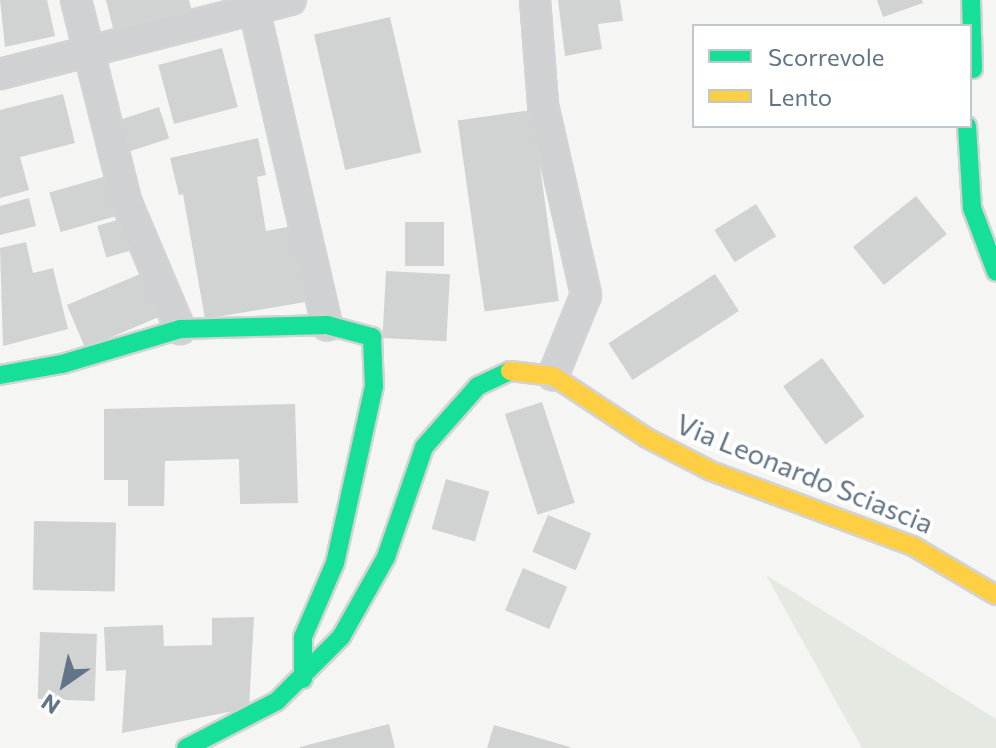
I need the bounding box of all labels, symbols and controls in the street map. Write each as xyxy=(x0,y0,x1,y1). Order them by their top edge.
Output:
legend xyxy=(692,24,972,128)
text: Scorrevole xyxy=(768,42,884,71)
text: Lento xyxy=(768,82,832,111)
street label: Via Leonardo Sciascia xyxy=(672,406,938,540)
north arrow xyxy=(24,644,104,724)
text: N xyxy=(36,689,65,720)

